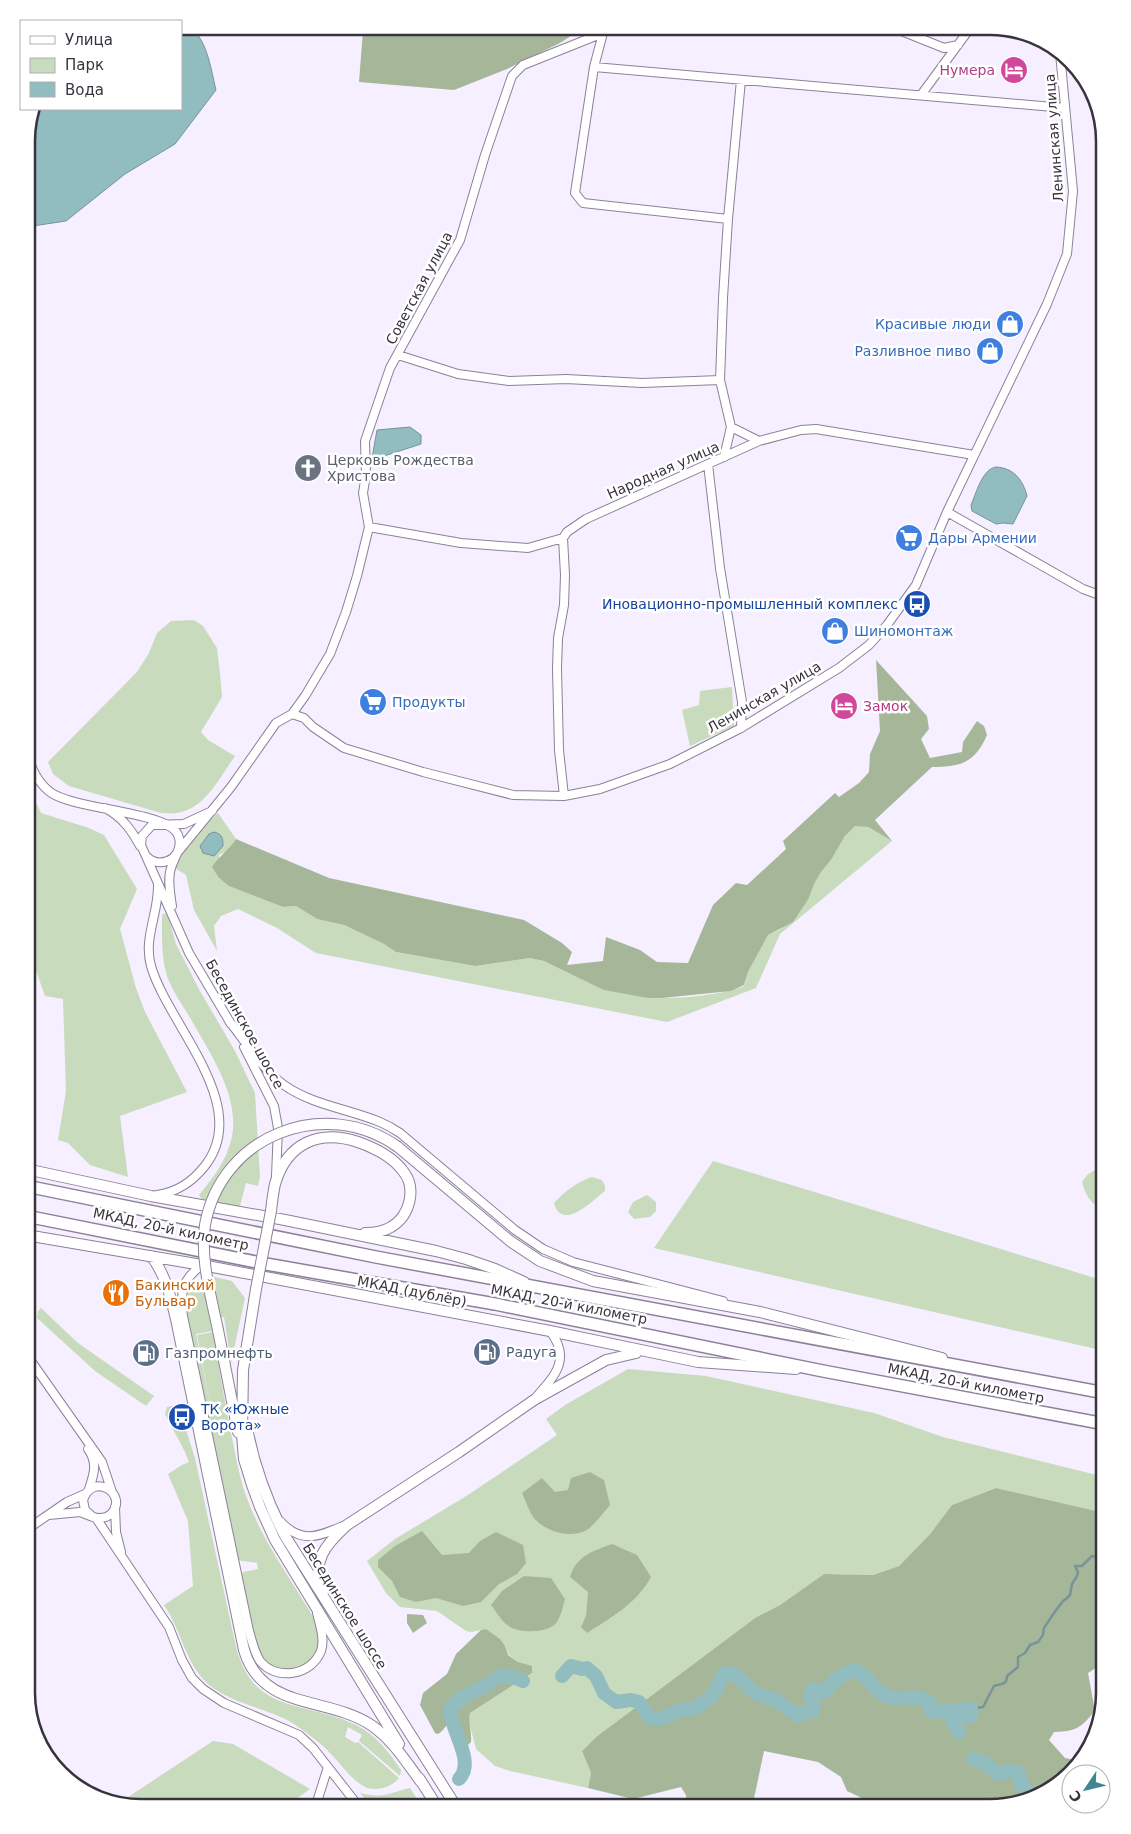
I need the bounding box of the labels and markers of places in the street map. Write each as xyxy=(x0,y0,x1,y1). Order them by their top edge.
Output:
hotel icon: Нумера xyxy=(999,55,1029,85)
place label: Нумера xyxy=(940,62,995,78)
shop icon: Красивые люди xyxy=(995,309,1025,339)
place label: Красивые люди xyxy=(875,316,991,332)
shop icon: Разливное пиво xyxy=(975,336,1005,366)
place label: Разливное пиво xyxy=(854,343,971,359)
place label: Церковь Рождества Христова xyxy=(327,452,474,484)
church icon: Церковь Рождества Христова xyxy=(293,453,323,483)
supermarket icon: Дары Армении xyxy=(894,523,924,553)
place label: Дары Армении xyxy=(928,530,1037,546)
bus stop icon: Иновационно-промышленный комплекс xyxy=(902,589,932,619)
place label: Иновационно-промышленный комплекс xyxy=(602,596,898,612)
shop icon: Шиномонтаж xyxy=(820,616,850,646)
place label: Шиномонтаж xyxy=(854,623,954,639)
supermarket icon: Продукты xyxy=(358,687,388,717)
hotel icon: Замок xyxy=(829,691,859,721)
place label: Продукты xyxy=(392,694,466,710)
place label: Замок xyxy=(863,698,908,714)
place label: Бакинский Бульвар xyxy=(135,1277,214,1309)
restaurant icon: Бакинский Бульвар xyxy=(101,1278,131,1308)
fuel station icon: Радуга xyxy=(472,1337,502,1367)
fuel station icon: Газпромнефть xyxy=(131,1338,161,1368)
place label: Радуга xyxy=(506,1344,557,1360)
place label: Газпромнефть xyxy=(165,1345,273,1361)
place label: ТК «Южные Ворота» xyxy=(200,1401,289,1433)
bus stop icon: ТК «Южные Ворота» xyxy=(167,1402,197,1432)

